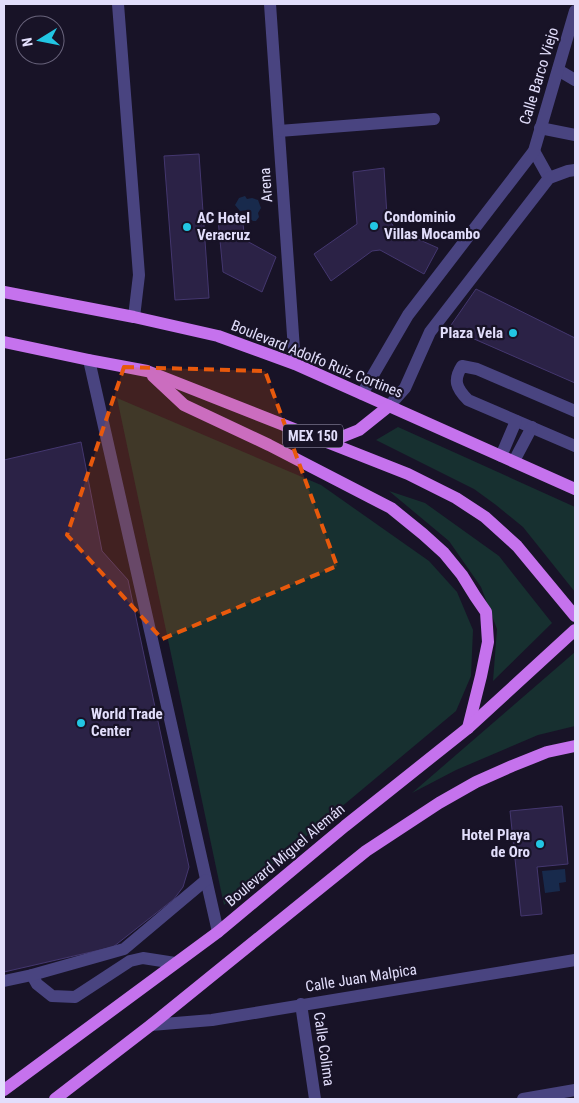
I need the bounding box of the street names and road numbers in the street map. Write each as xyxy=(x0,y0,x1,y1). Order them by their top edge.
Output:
street label: Calle Barco Viejo xyxy=(516,25,562,127)
street label: Arena xyxy=(256,167,276,203)
street label: Boulevard Adolfo Ruiz Cortines xyxy=(229,316,406,402)
road number: MEX 150 xyxy=(283,424,343,448)
street label: Boulevard Miguel Alemán xyxy=(222,800,348,910)
street label: Calle Juan Malpica xyxy=(304,960,418,996)
street label: Calle Colima xyxy=(310,1011,338,1087)

